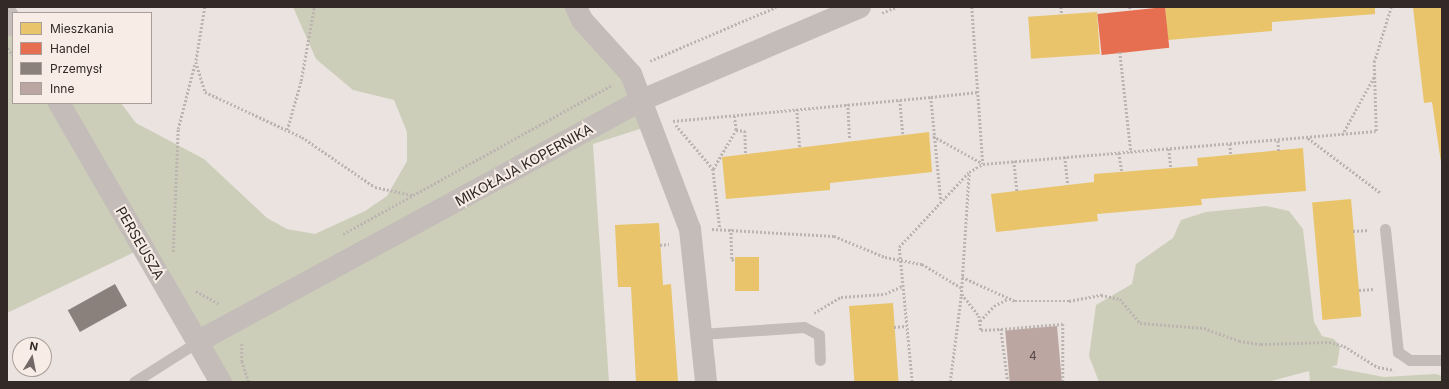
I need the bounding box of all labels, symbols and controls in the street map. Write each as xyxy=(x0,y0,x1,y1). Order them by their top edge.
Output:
legend xyxy=(12,12,152,104)
text: Mieszkania xyxy=(50,21,114,36)
text: Handel xyxy=(50,41,90,56)
text: Przemysł xyxy=(50,61,102,76)
text: Inne xyxy=(50,81,74,96)
street label: MIKOŁAJA KOPERNIKA xyxy=(452,120,596,210)
street label: PERSEUSZA xyxy=(112,203,168,283)
north arrow xyxy=(12,337,52,377)
text: N xyxy=(29,339,39,354)
house number: 4 xyxy=(1029,349,1037,363)

